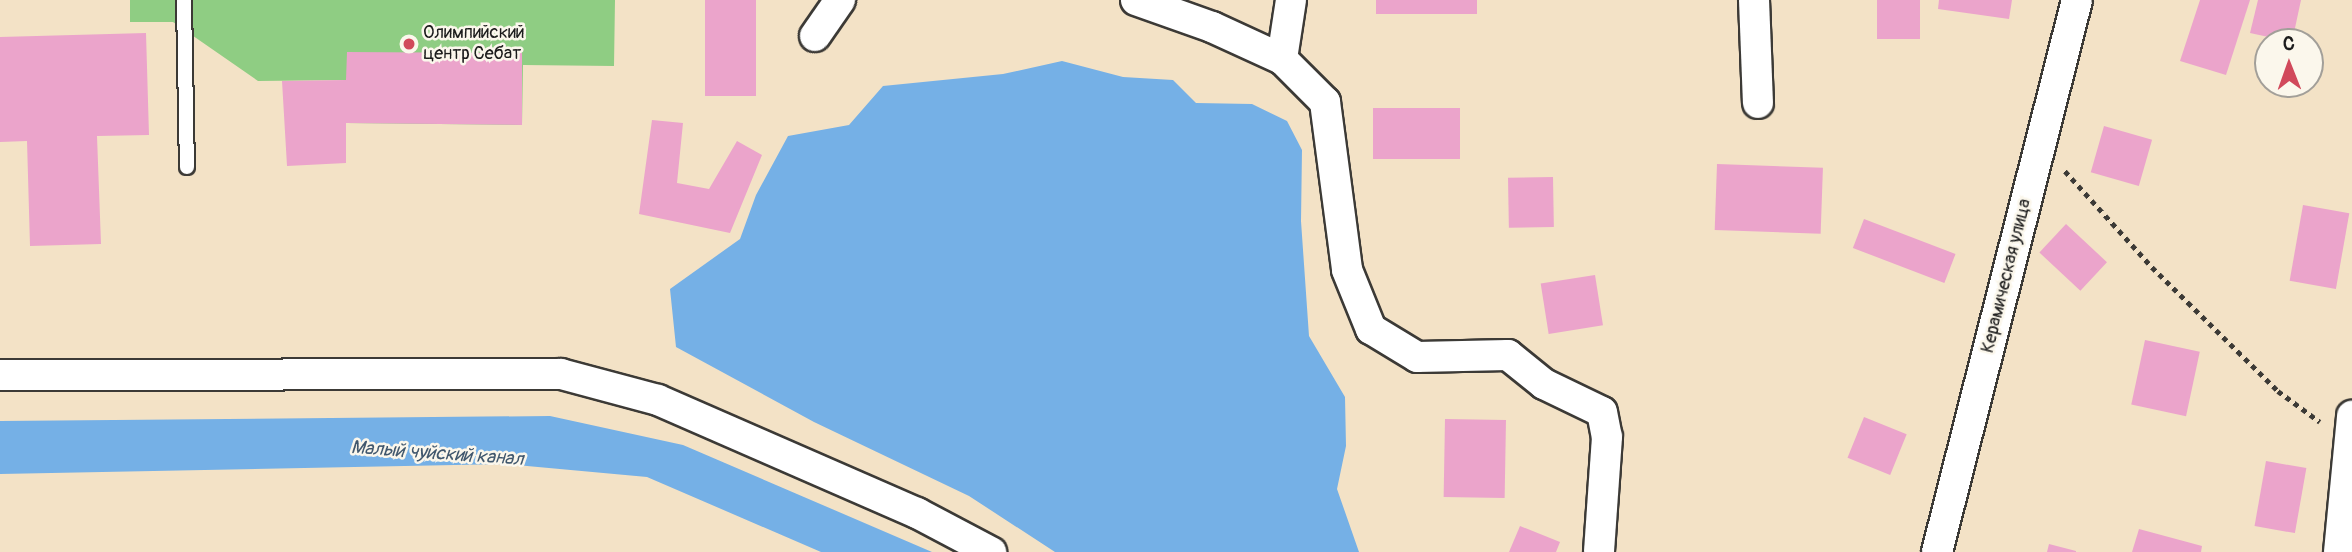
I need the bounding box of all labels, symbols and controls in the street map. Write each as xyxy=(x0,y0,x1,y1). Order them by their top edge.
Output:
place label: Олимпийский центр Себат xyxy=(423,23,525,66)
north arrow xyxy=(2254,28,2324,98)
text: С xyxy=(2283,32,2295,56)
marker: Олимпийский центр Себат xyxy=(401,36,417,52)
street label: Керамическая улица xyxy=(1977,197,2037,355)
water label: Малый чуйский канал xyxy=(350,437,524,471)

